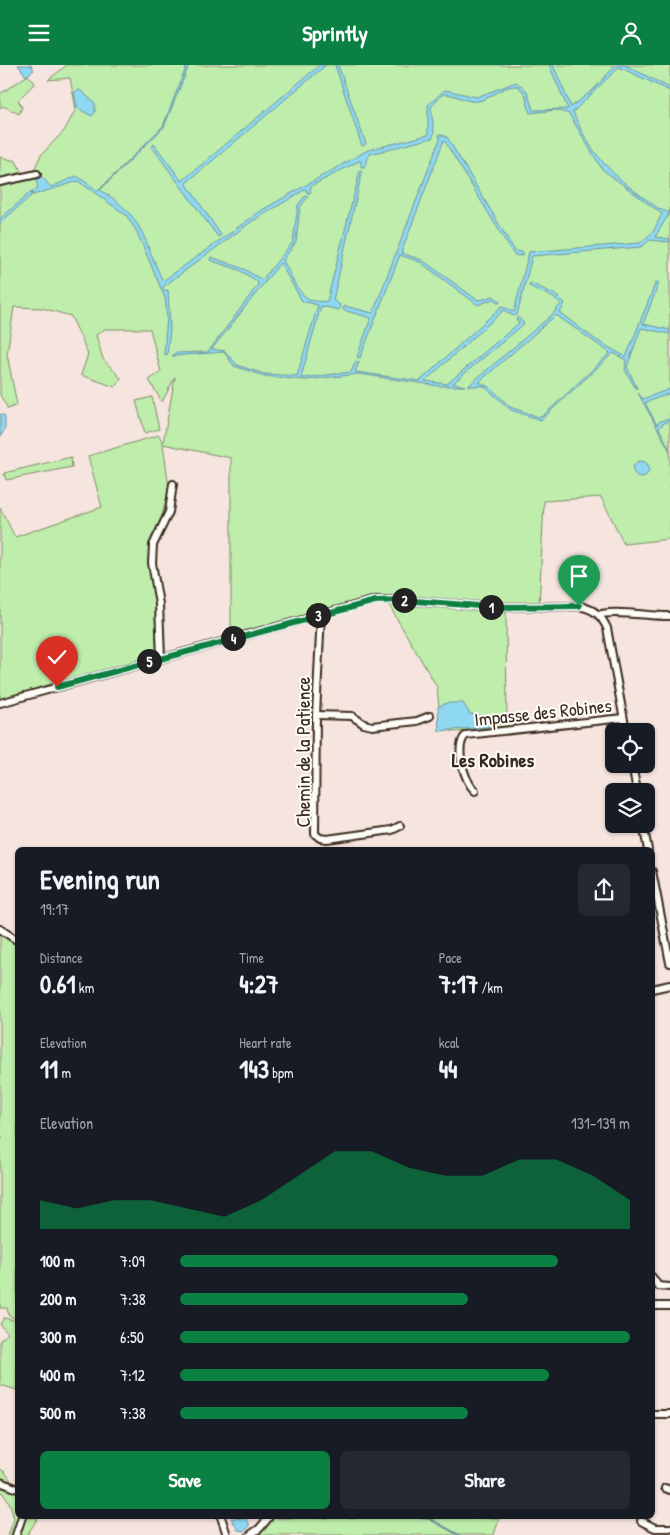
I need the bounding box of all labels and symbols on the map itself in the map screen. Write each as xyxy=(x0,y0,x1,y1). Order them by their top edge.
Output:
pin xyxy=(558,555,600,606)
pin: 2 xyxy=(392,587,416,613)
pin: 1 xyxy=(478,595,504,619)
pin: 3 xyxy=(306,603,330,627)
pin: 4 xyxy=(220,625,246,651)
pin xyxy=(36,636,78,687)
pin: 5 xyxy=(136,649,162,673)
street label: Chemin de la Patience xyxy=(290,676,316,827)
street label: Impasse des Robines xyxy=(473,692,613,732)
district label: Les Robines xyxy=(452,746,534,773)

